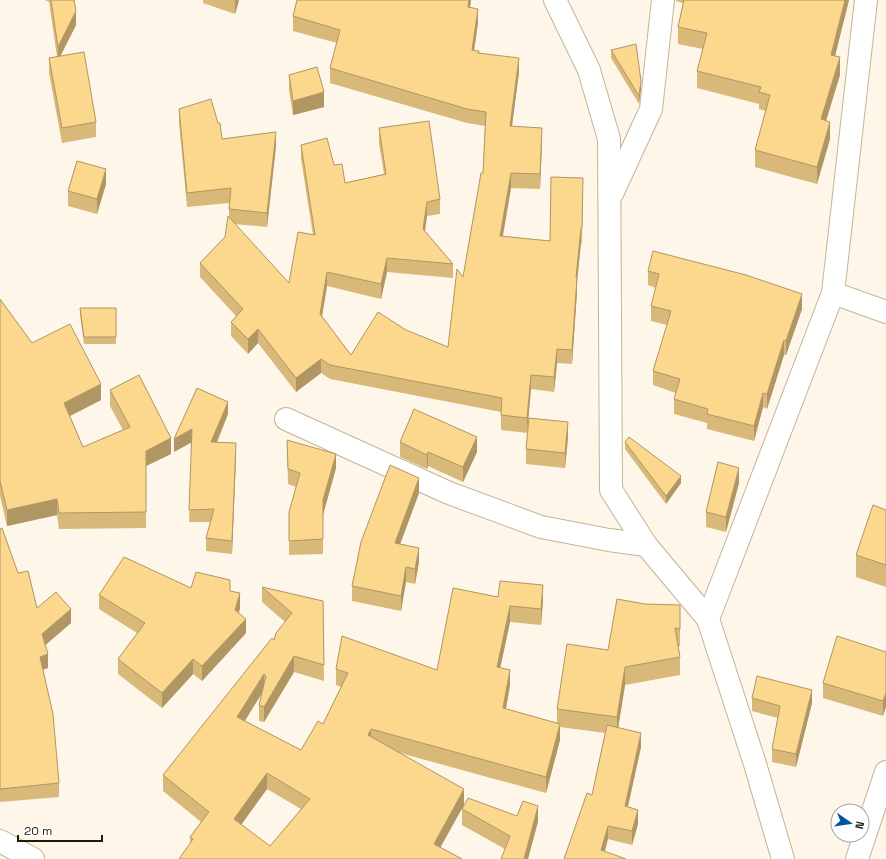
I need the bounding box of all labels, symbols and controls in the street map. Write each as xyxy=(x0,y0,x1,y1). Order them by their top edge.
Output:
north arrow xyxy=(830,803,870,843)
scale bar xyxy=(18,817,102,843)
text: N xyxy=(852,820,867,830)
text: 20 m xyxy=(24,823,52,839)

